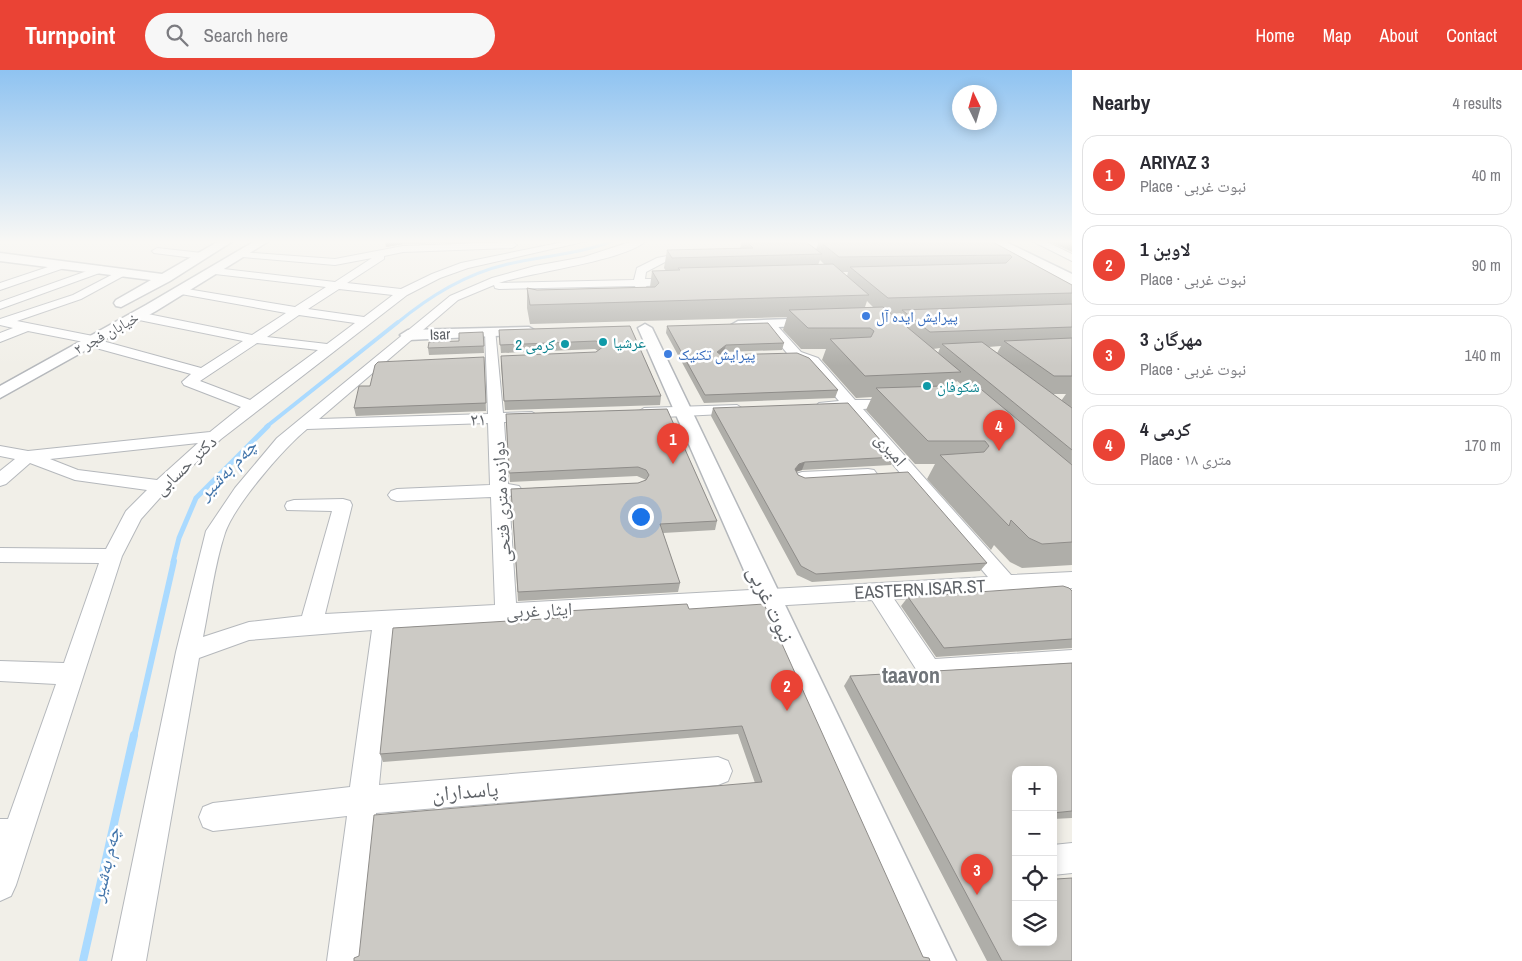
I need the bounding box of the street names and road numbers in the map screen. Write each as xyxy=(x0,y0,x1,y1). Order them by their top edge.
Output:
street label: خیابان فجر ۲ xyxy=(70,306,143,359)
street label: Isar xyxy=(429,323,451,345)
street label: ۲۱ xyxy=(469,406,487,432)
street label: امیری xyxy=(869,427,913,471)
street label: دکتر حسابی xyxy=(148,429,222,501)
street label: دوازده متری فتحی xyxy=(485,441,517,563)
street label: نبوت غربی xyxy=(741,561,801,647)
street label: EASTERN.ISAR.ST xyxy=(854,573,986,605)
street label: ایثار غربی xyxy=(505,596,573,624)
street label: پاسداران xyxy=(431,774,499,808)

